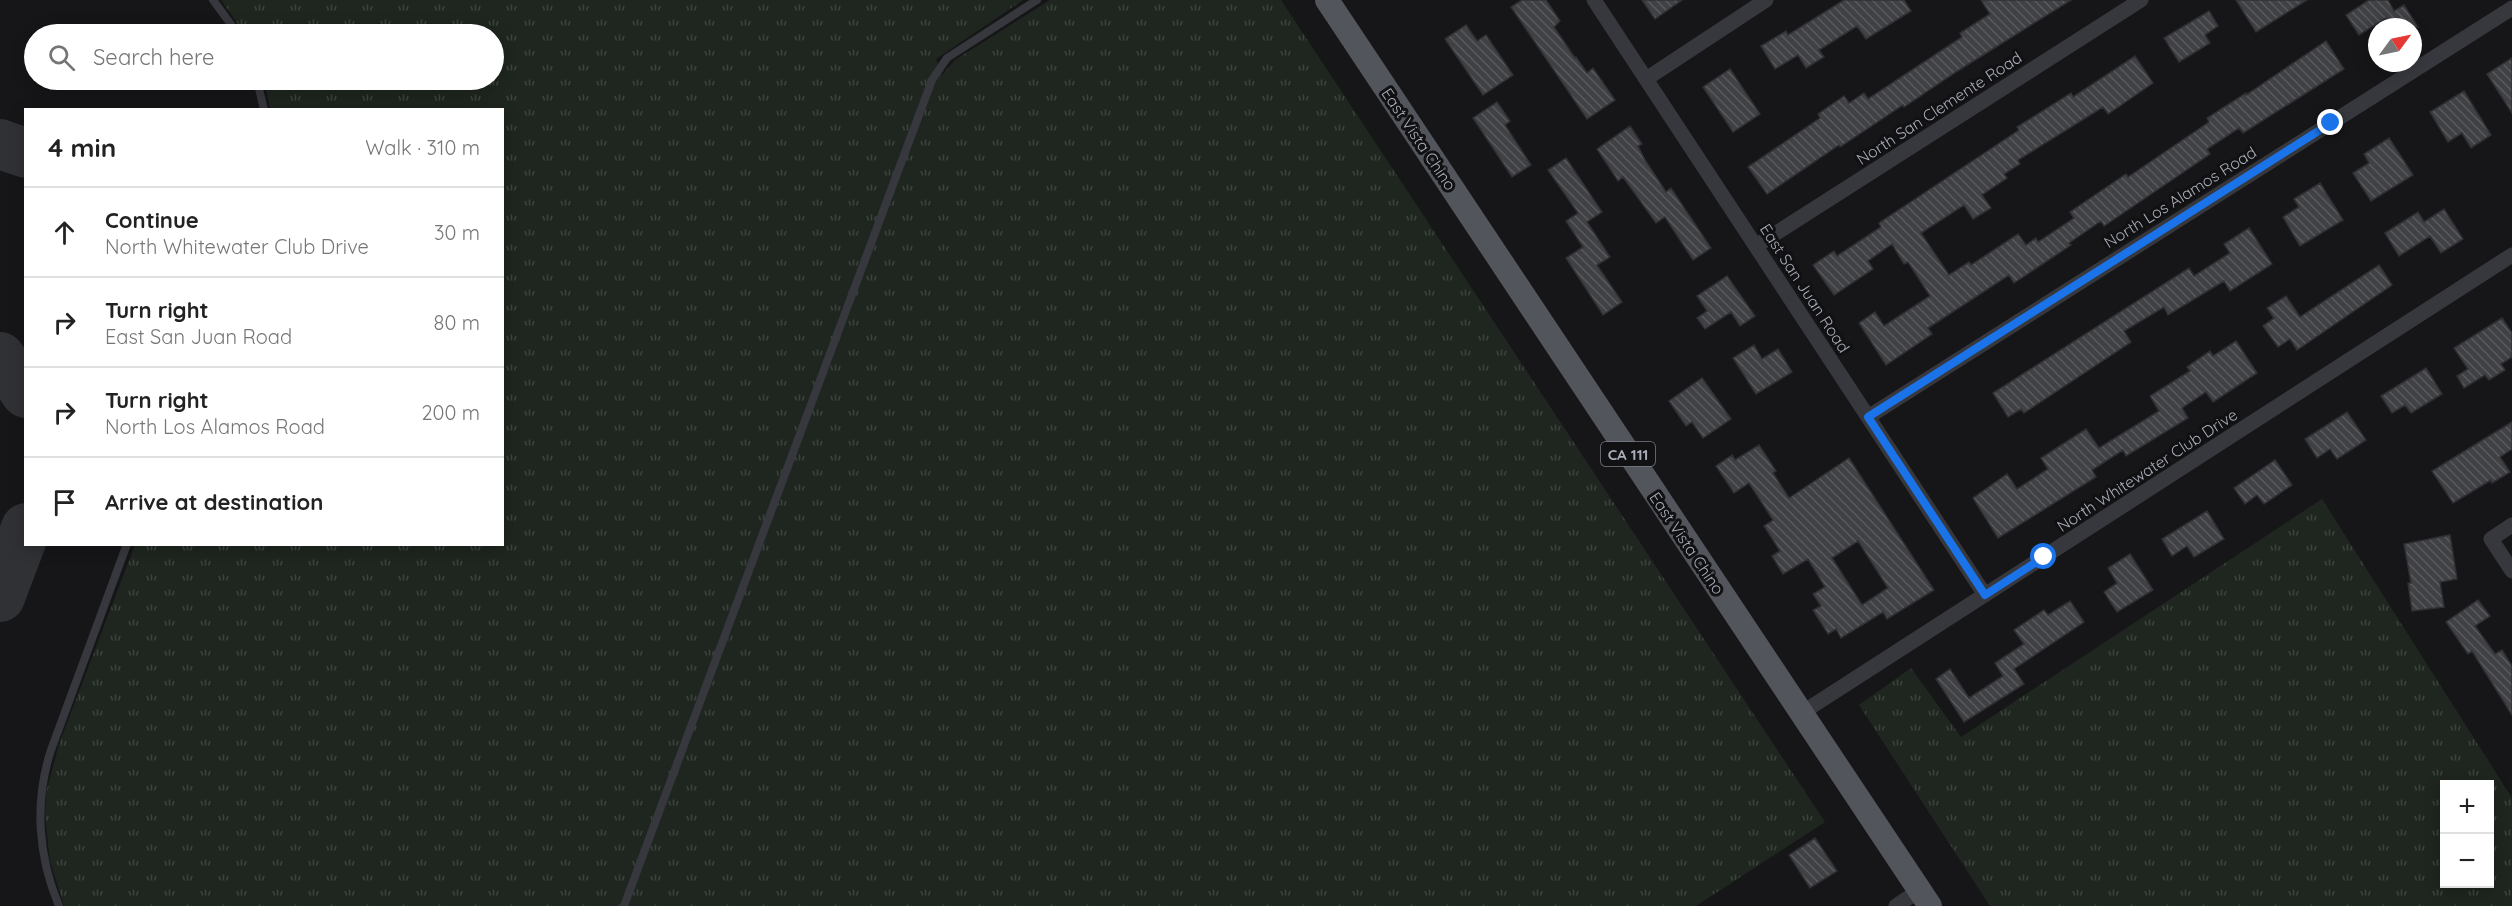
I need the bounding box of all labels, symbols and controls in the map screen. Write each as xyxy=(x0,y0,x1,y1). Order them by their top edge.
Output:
north arrow xyxy=(2368,18,2422,72)
search box xyxy=(24,24,504,90)
icon: search xyxy=(45,41,78,74)
text: Search here xyxy=(93,43,214,71)
street label: North San Clemente Road xyxy=(1853,47,2025,169)
street label: East Vista Chino xyxy=(1377,84,1461,194)
route end xyxy=(2317,109,2343,135)
text: 4 min xyxy=(48,131,116,164)
text: Walk · 310 m xyxy=(365,135,480,160)
street label: North Los Alamos Road xyxy=(2100,142,2260,252)
text: Continue xyxy=(105,206,199,234)
icon: ahead xyxy=(48,216,81,249)
text: 30 m xyxy=(434,220,480,245)
street label: East San Juan Road xyxy=(1756,220,1854,356)
text: North Whitewater Club Drive xyxy=(105,234,369,259)
text: Turn right xyxy=(105,296,209,324)
icon: right xyxy=(48,306,81,339)
text: 80 m xyxy=(434,310,480,335)
text: East San Juan Road xyxy=(105,324,292,349)
text: Turn right xyxy=(105,386,209,414)
icon: right xyxy=(48,396,81,429)
text: 200 m xyxy=(421,400,480,425)
street label: North Whitewater Club Drive xyxy=(2053,404,2241,536)
text: North Los Alamos Road xyxy=(105,414,325,439)
road number: CA 111 xyxy=(1601,442,1655,466)
icon: arrive xyxy=(48,486,81,519)
text: Arrive at destination xyxy=(105,488,323,516)
street label: East Vista Chino xyxy=(1645,488,1729,598)
route start xyxy=(2030,543,2056,569)
map controls xyxy=(2440,780,2494,888)
button: + xyxy=(2440,780,2494,834)
button: − xyxy=(2440,834,2494,888)

